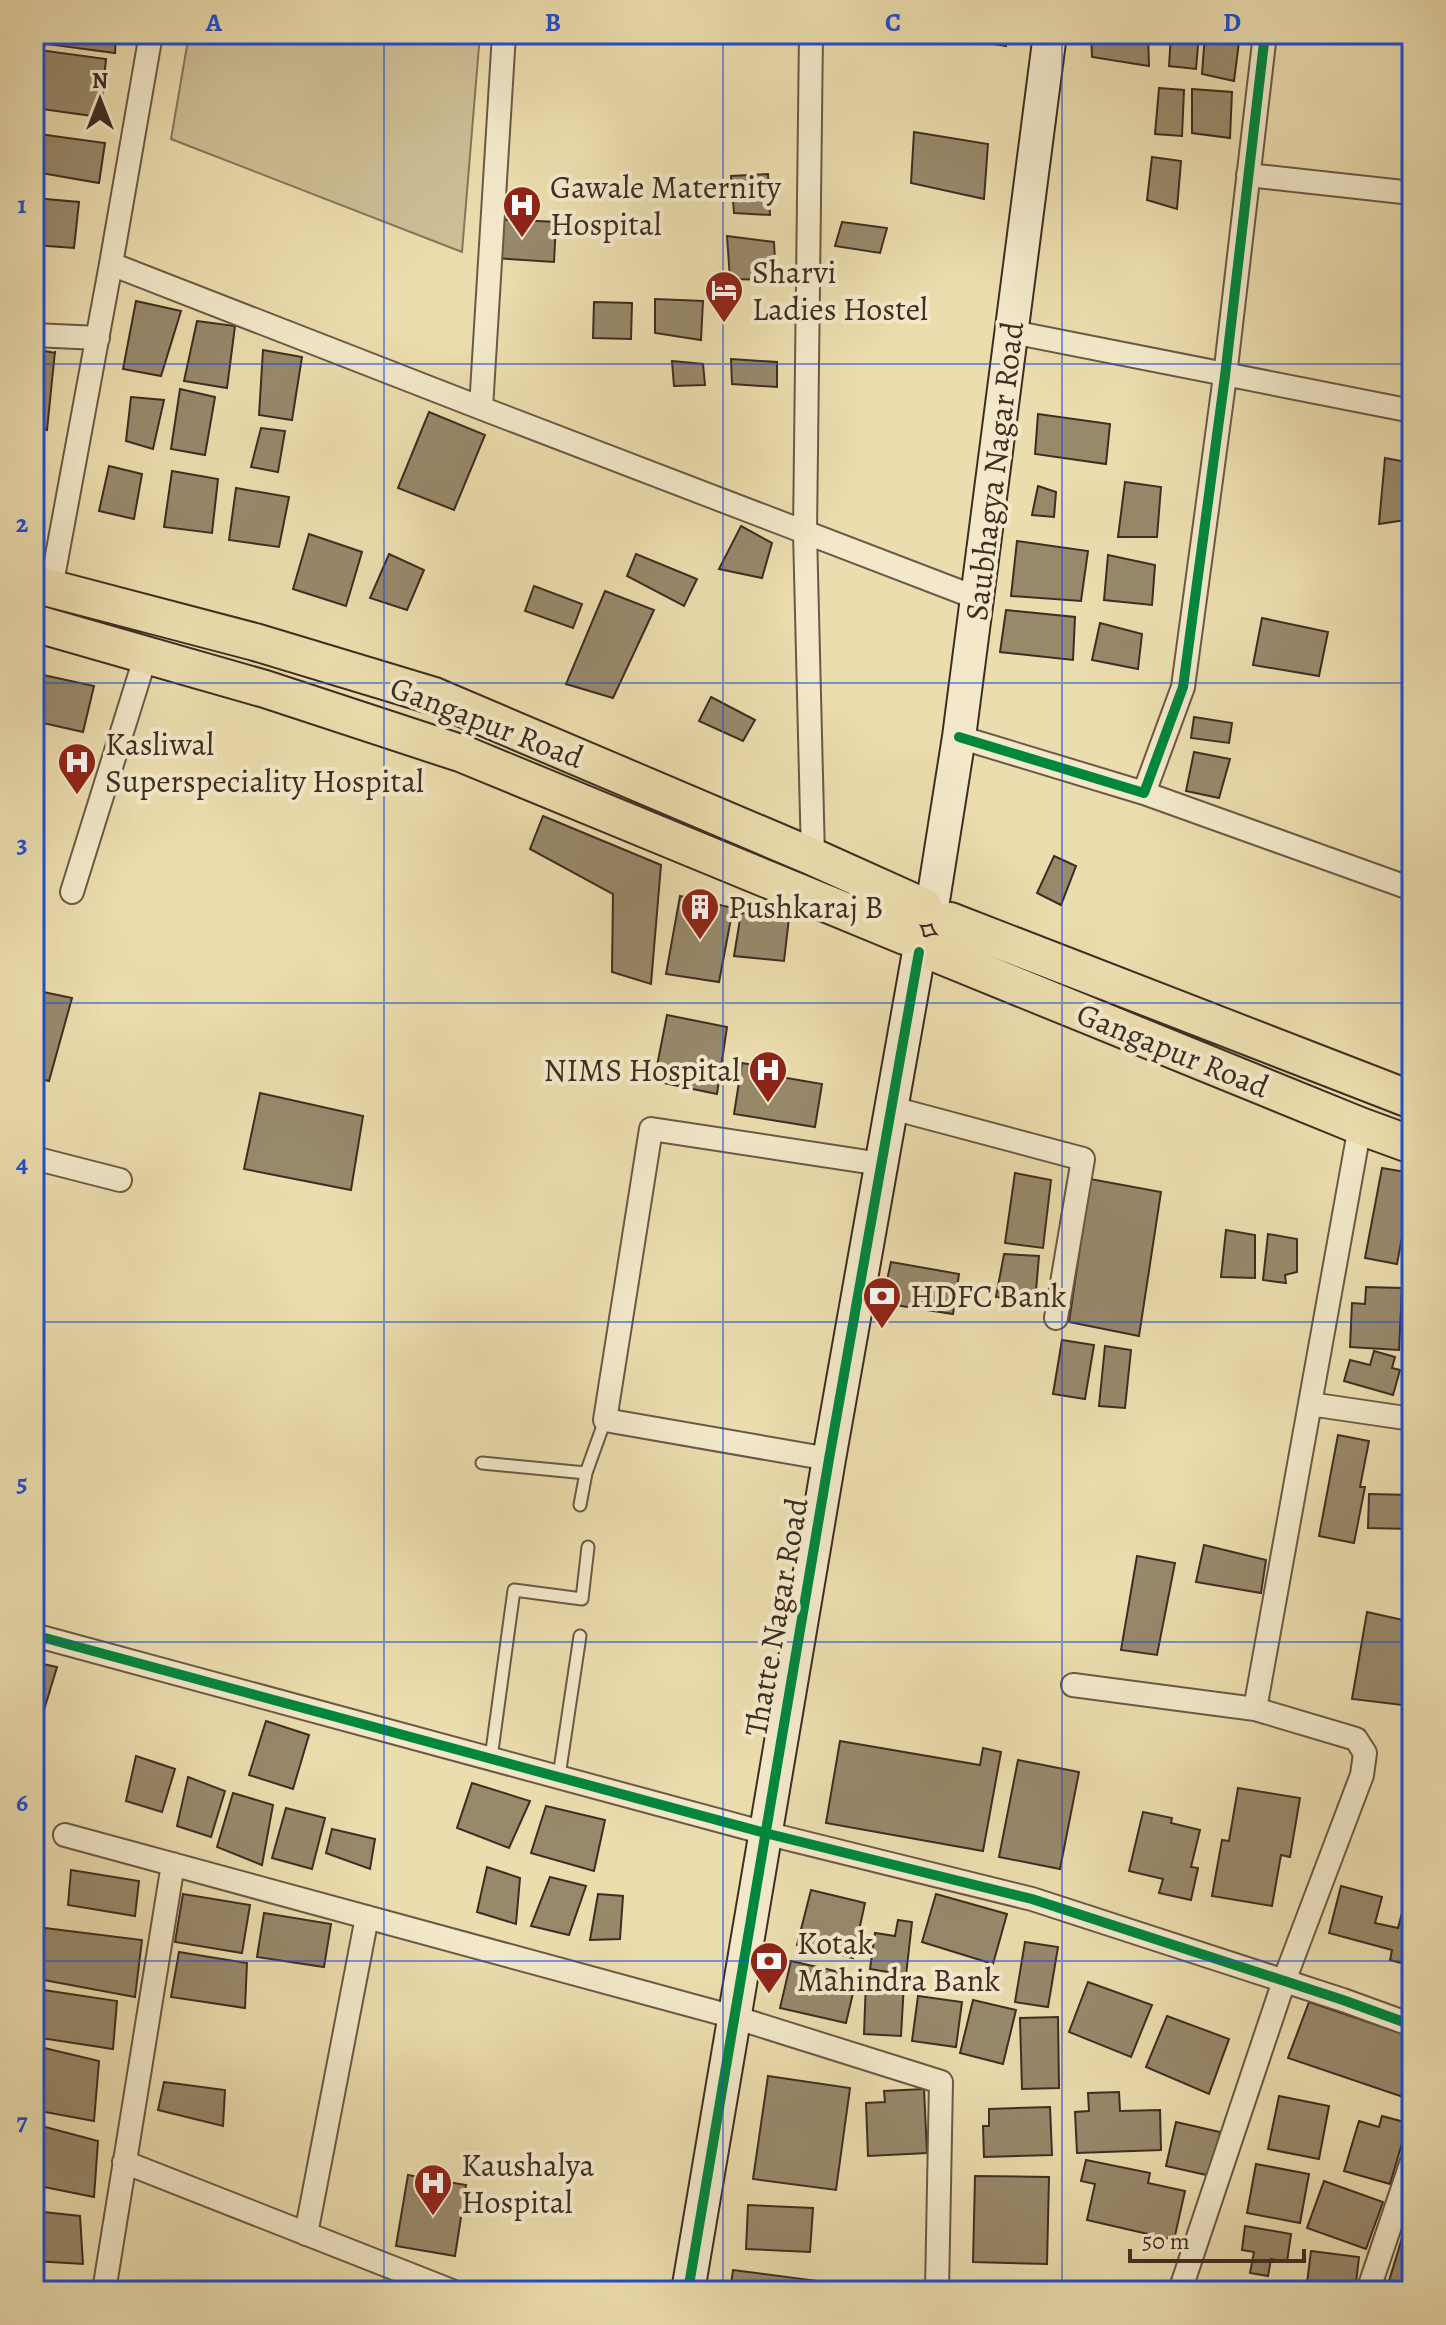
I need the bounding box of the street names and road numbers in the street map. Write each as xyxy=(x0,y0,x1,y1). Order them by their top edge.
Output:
street label: Saubhagya Nagar Road xyxy=(954,318,1034,623)
street label: Gangapur Road xyxy=(384,665,591,779)
street label: Gangapur Road xyxy=(1070,991,1276,1109)
street label: Thatte Nagar Road xyxy=(733,1494,819,1740)

